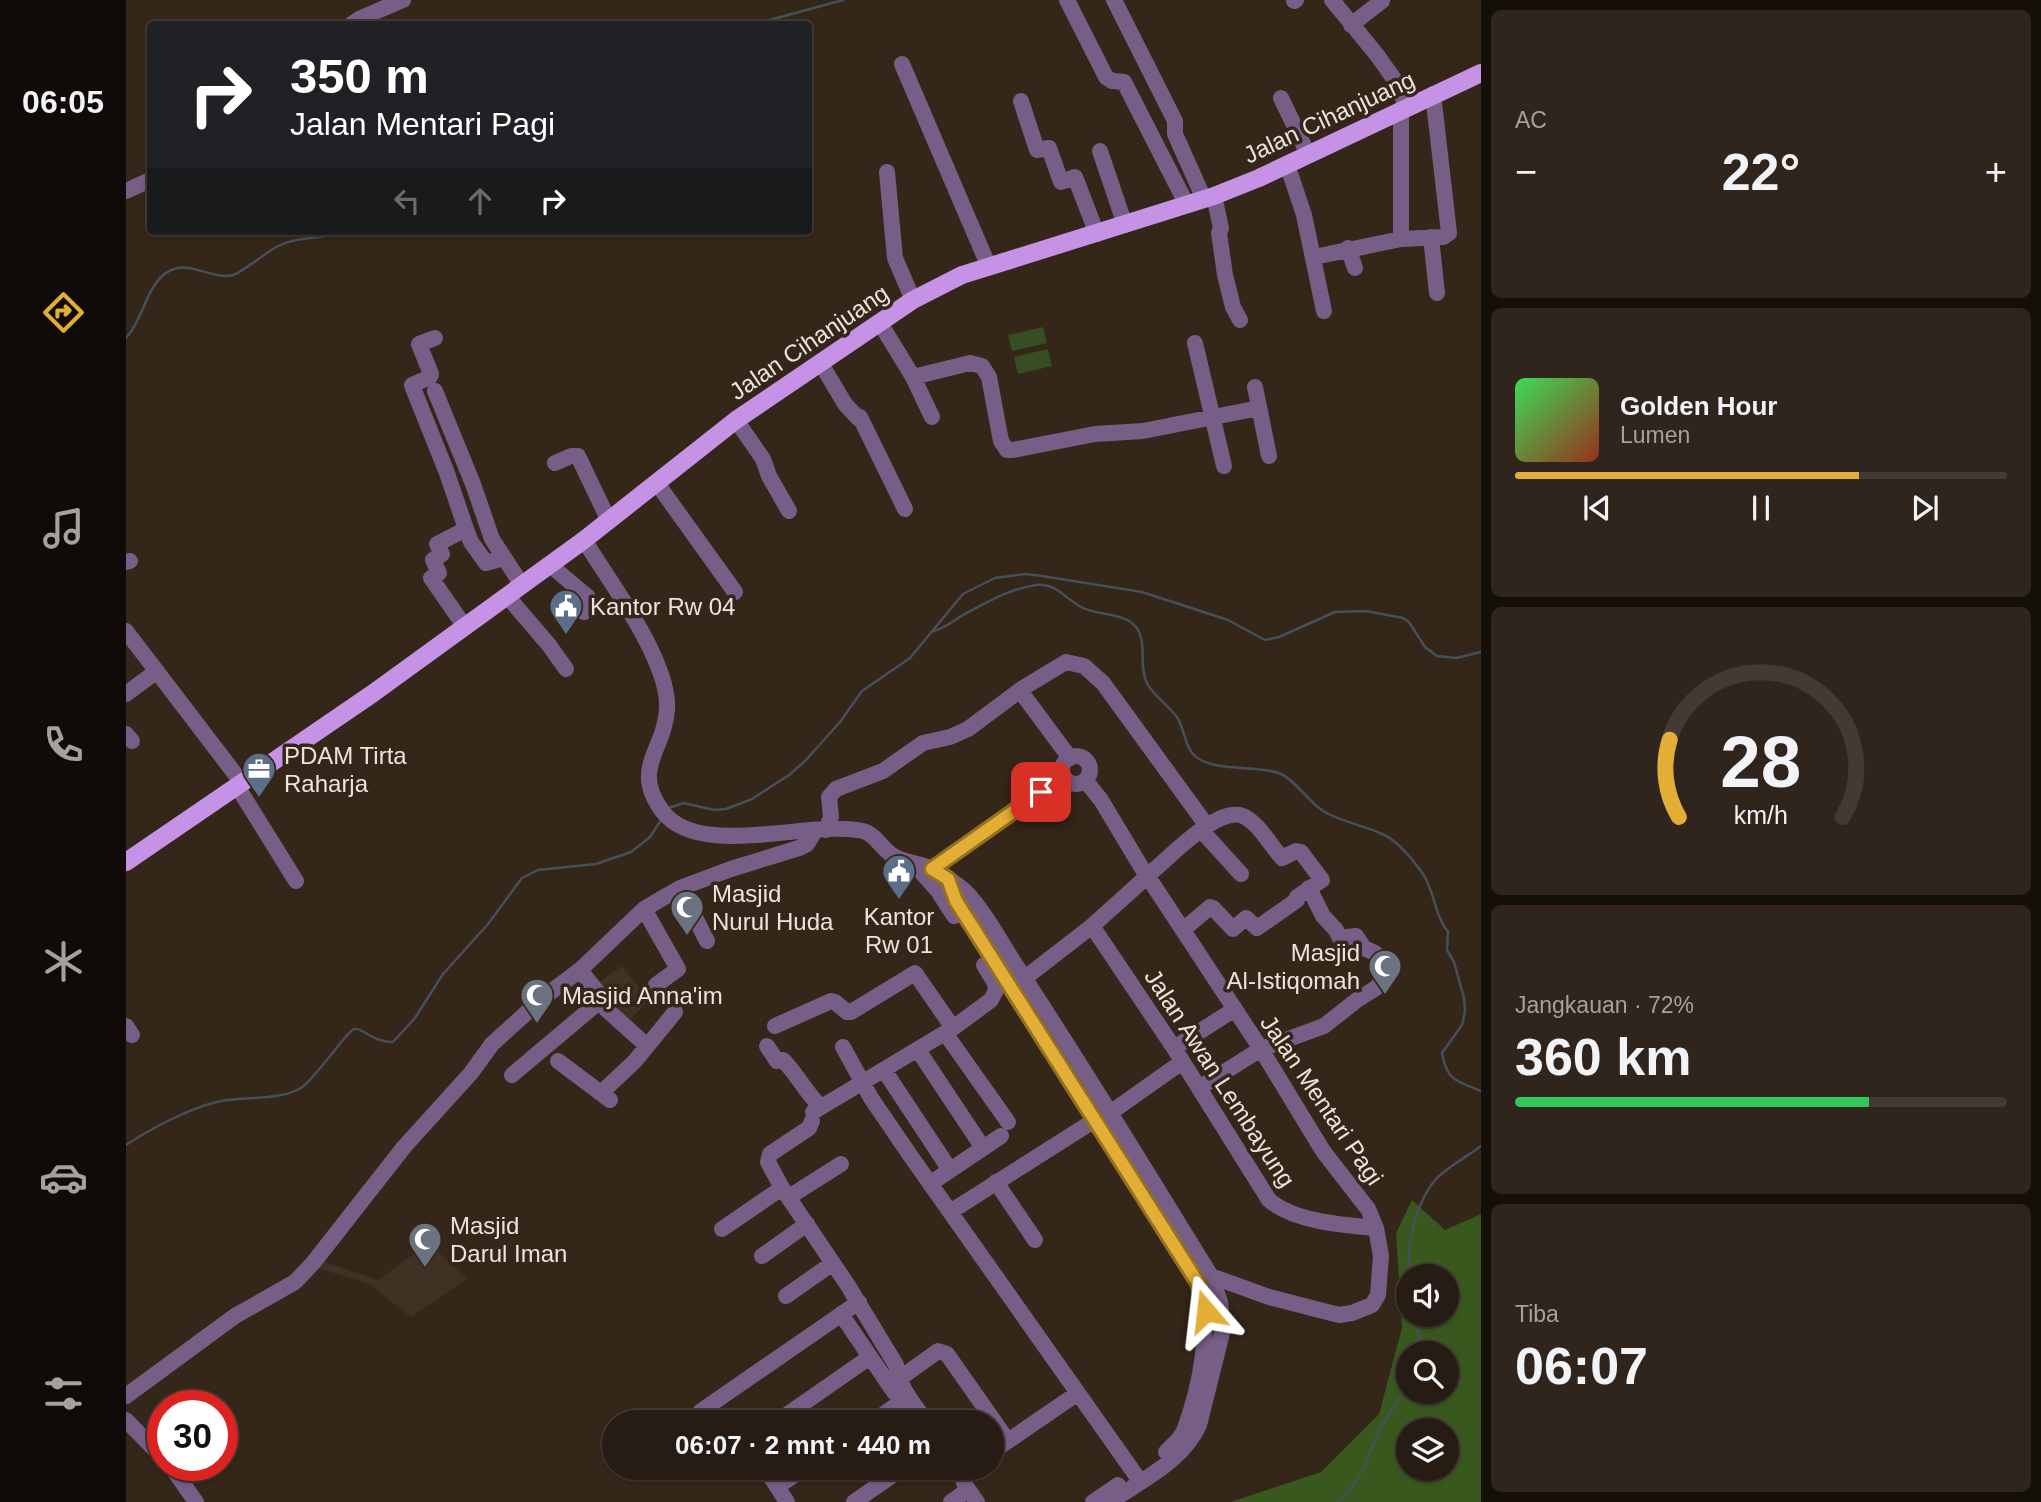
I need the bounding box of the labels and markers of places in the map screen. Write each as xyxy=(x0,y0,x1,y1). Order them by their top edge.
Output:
public building icon: Kantor Rw 04 xyxy=(547,587,585,636)
place label: Kantor Rw 04 xyxy=(590,593,735,620)
place label: PDAM Tirta Raharja xyxy=(284,742,407,797)
office icon: PDAM Tirta Raharja xyxy=(240,750,278,799)
pin xyxy=(1011,762,1071,822)
public building icon: Kantor Rw 01 xyxy=(880,852,918,901)
place label: Masjid Nurul Huda xyxy=(712,880,834,935)
mosque icon: Masjid Nurul Huda xyxy=(668,888,706,937)
place label: Kantor Rw 01 xyxy=(864,903,934,958)
place label: Masjid Al-Istiqomah xyxy=(1227,939,1360,994)
mosque icon: Masjid Al-Istiqomah xyxy=(1366,947,1404,996)
mosque icon: Masjid Anna'im xyxy=(518,976,556,1025)
place label: Masjid Anna'im xyxy=(562,982,723,1009)
place label: Masjid Darul Iman xyxy=(450,1212,567,1267)
mosque icon: Masjid Darul Iman xyxy=(406,1220,444,1269)

